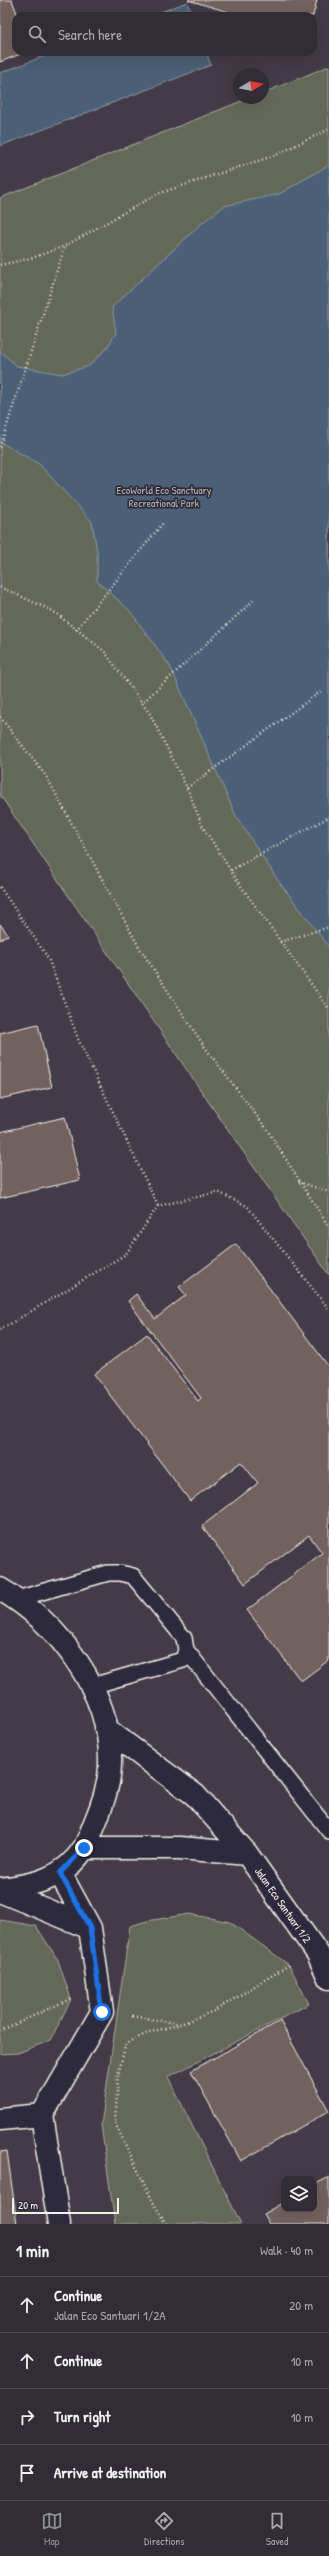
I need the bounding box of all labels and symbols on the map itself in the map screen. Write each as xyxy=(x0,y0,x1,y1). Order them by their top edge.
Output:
north arrow xyxy=(233,68,269,104)
park label: EcoWorld Eco Sanctuary Recreational Park xyxy=(117,483,212,510)
route end xyxy=(75,1839,93,1857)
street label: Jalan Eco Santuari 1/2 xyxy=(252,1865,314,1945)
route start xyxy=(93,2003,111,2021)
scale bar xyxy=(12,2196,119,2215)

